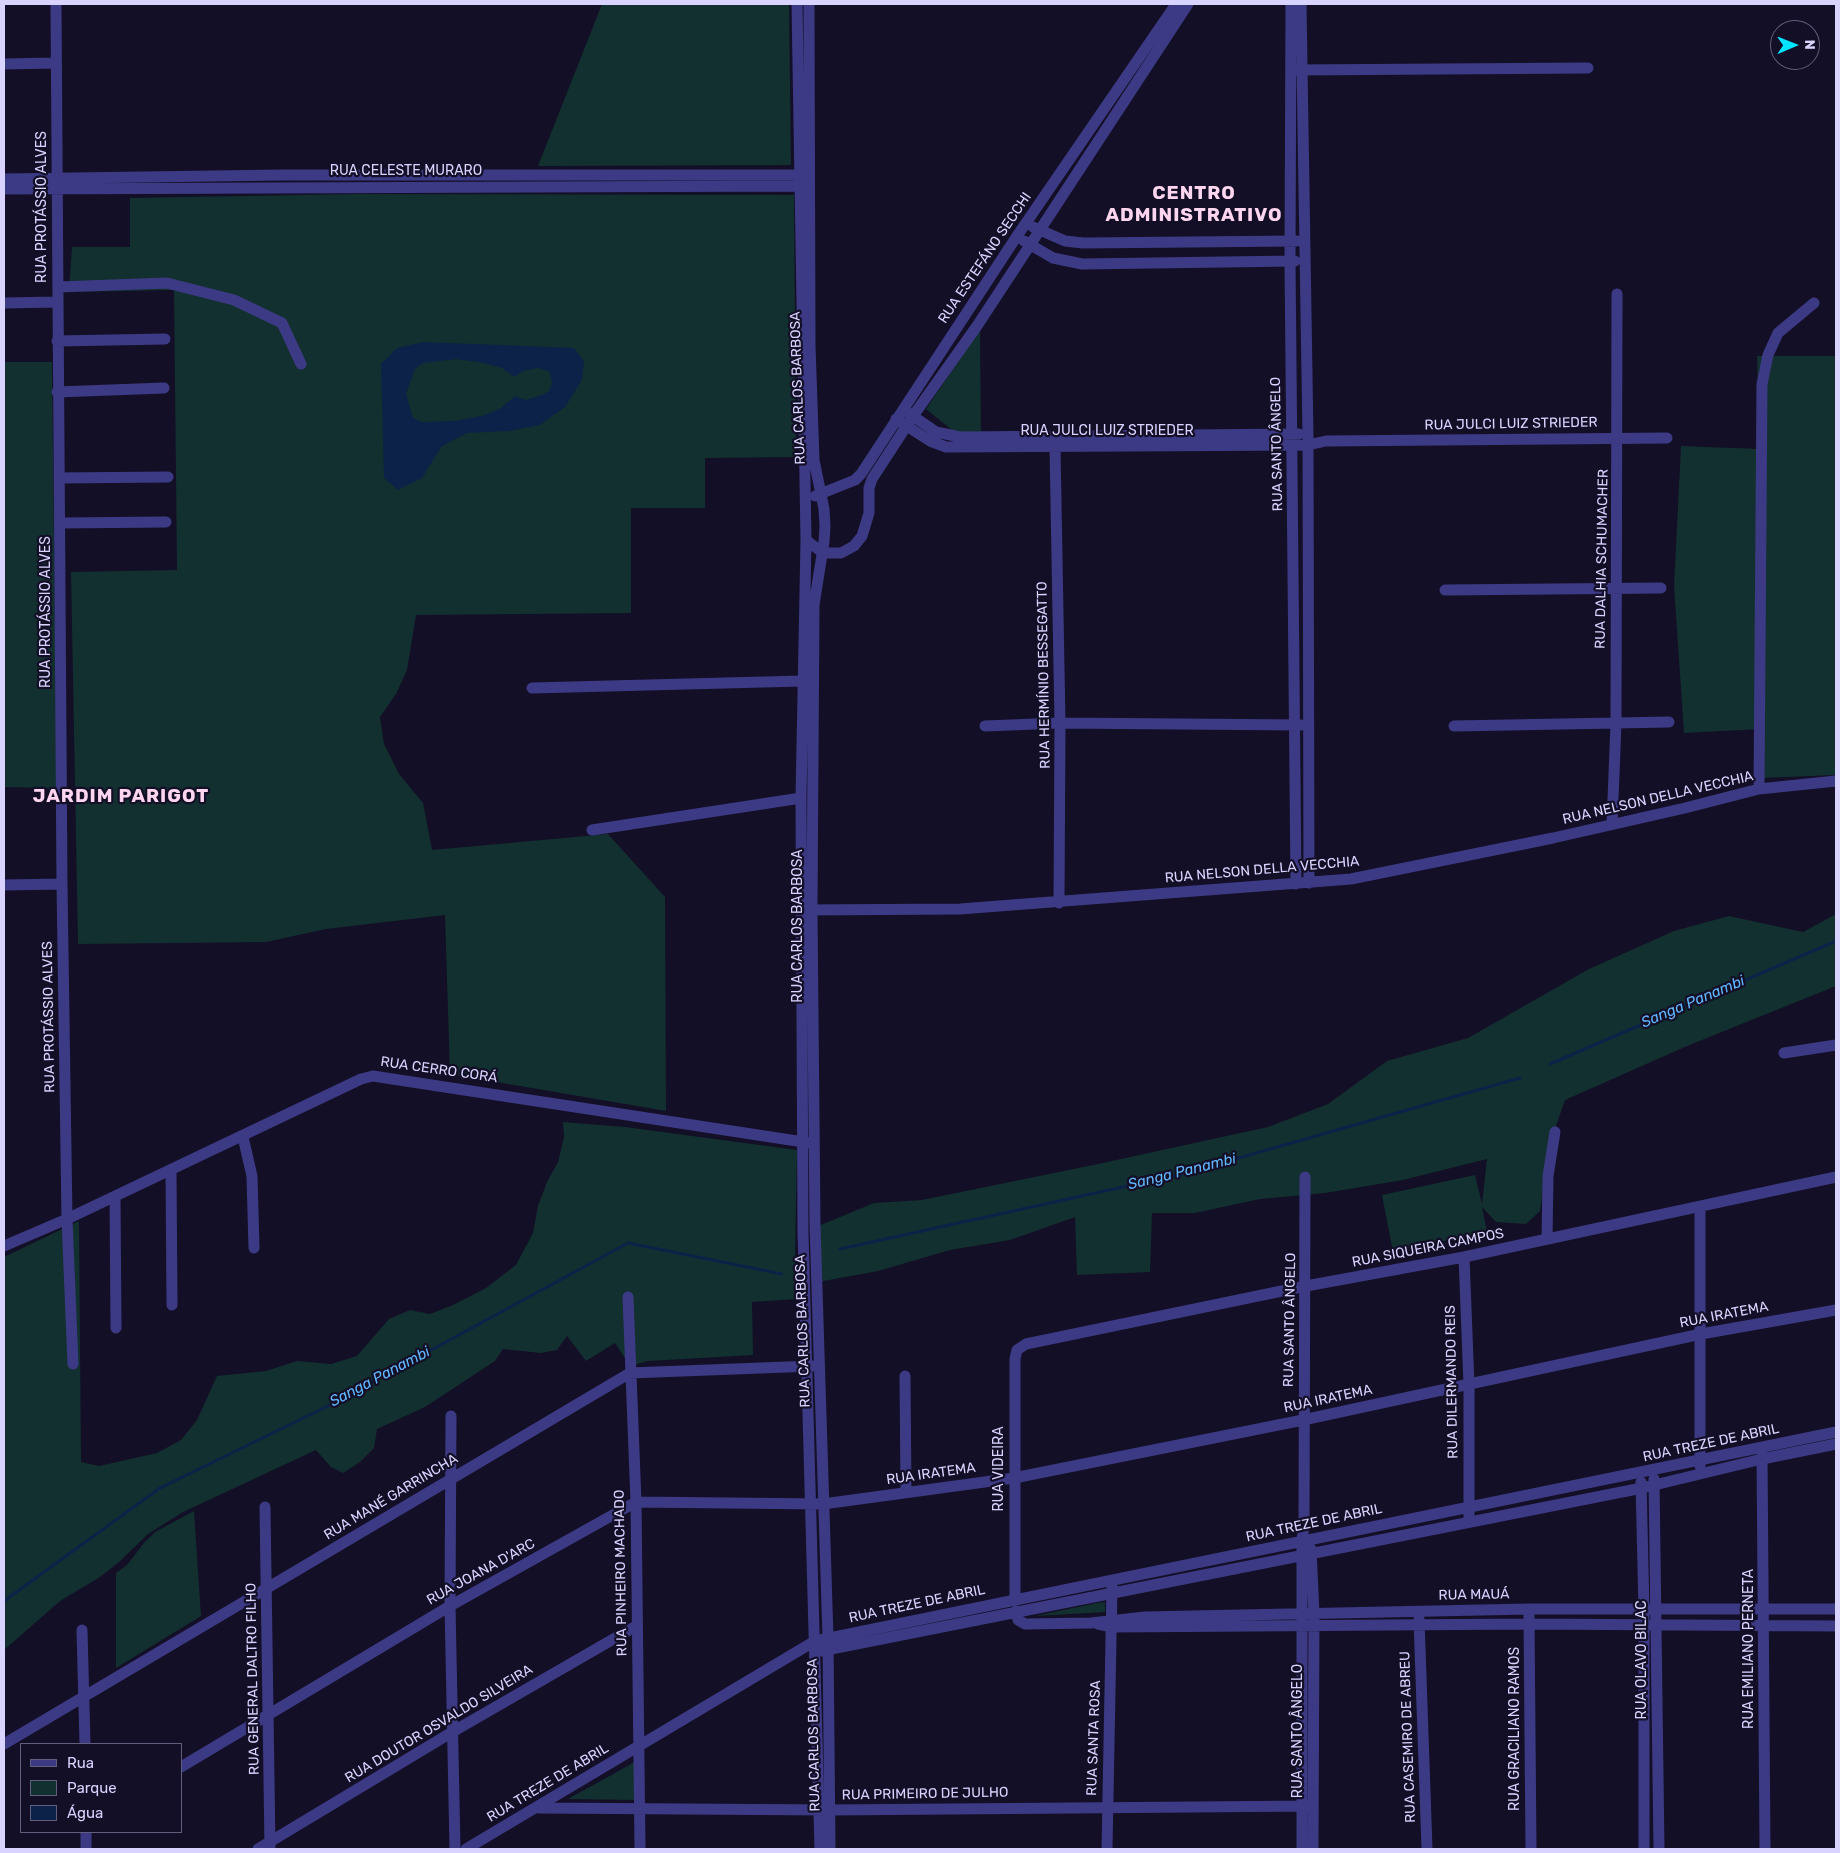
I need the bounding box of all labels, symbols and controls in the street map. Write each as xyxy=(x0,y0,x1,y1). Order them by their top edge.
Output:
north arrow xyxy=(1770,20,1820,70)
text: N xyxy=(1801,40,1818,50)
street label: RUA PROTÁSSIO ALVES xyxy=(34,131,50,283)
street label: RUA CELESTE MURARO xyxy=(330,163,482,179)
district label: CENTRO ADMINISTRATIVO xyxy=(1104,183,1284,227)
street label: RUA ESTEFÁNO SECCHI xyxy=(935,189,1035,327)
street label: RUA CARLOS BARBOSA xyxy=(787,311,809,465)
street label: RUA SANTO ÂNGELO xyxy=(1267,377,1287,511)
street label: RUA JULCI LUIZ STRIEDER xyxy=(1424,414,1598,434)
street label: RUA JULCI LUIZ STRIEDER xyxy=(1020,423,1194,439)
street label: RUA DALHIA SCHUMACHER xyxy=(1592,469,1612,649)
street label: RUA PROTÁSSIO ALVES xyxy=(38,536,54,688)
street label: RUA HERMÍNIO BESSEGATTO xyxy=(1034,581,1054,769)
street label: RUA NELSON DELLA VECCHIA xyxy=(1561,768,1755,828)
district label: JARDIM PARIGOT xyxy=(31,786,211,808)
street label: RUA CARLOS BARBOSA xyxy=(790,849,806,1003)
street label: RUA NELSON DELLA VECCHIA xyxy=(1164,853,1360,887)
street label: RUA PROTÁSSIO ALVES xyxy=(39,941,59,1093)
water label: Sanga Panambi xyxy=(1638,972,1748,1032)
street label: RUA CERRO CORÁ xyxy=(379,1053,499,1087)
water label: Sanga Panambi xyxy=(1126,1150,1238,1194)
street label: RUA SIQUEIRA CAMPOS xyxy=(1351,1225,1505,1271)
street label: RUA SANTO ÂNGELO xyxy=(1280,1253,1300,1387)
street label: RUA CARLOS BARBOSA xyxy=(792,1254,814,1408)
street label: RUA IRATEMA xyxy=(1678,1298,1770,1332)
street label: RUA DILERMANDO REIS xyxy=(1442,1305,1462,1459)
water label: Sanga Panambi xyxy=(327,1343,433,1411)
street label: RUA IRATEMA xyxy=(1282,1381,1374,1417)
street label: RUA TREZE DE ABRIL xyxy=(1641,1420,1781,1466)
street label: RUA VIDEIRA xyxy=(991,1426,1007,1512)
street label: RUA MANÉ GARRINCHA xyxy=(321,1450,461,1544)
street label: RUA IRATEMA xyxy=(885,1459,977,1489)
street label: RUA PINHEIRO MACHADO xyxy=(611,1490,631,1656)
street label: RUA TREZE DE ABRIL xyxy=(1244,1500,1384,1546)
street label: RUA JOANA D'ARC xyxy=(424,1535,538,1609)
street label: RUA EMILIANO PERNETA xyxy=(1741,1569,1757,1729)
street label: RUA TREZE DE ABRIL xyxy=(847,1581,987,1627)
street label: RUA GENERAL DALTRO FILHO xyxy=(243,1583,263,1775)
street label: RUA MAUÁ xyxy=(1438,1586,1510,1604)
street label: RUA OLAVO BILAC xyxy=(1634,1600,1650,1720)
street label: RUA GRACILIANO RAMOS xyxy=(1507,1647,1523,1811)
street label: RUA CASEMIRO DE ABREU xyxy=(1397,1651,1419,1823)
street label: RUA CARLOS BARBOSA xyxy=(804,1658,824,1812)
street label: RUA DOUTOR OSVALDO SILVEIRA xyxy=(342,1661,536,1787)
street label: RUA SANTO ÂNGELO xyxy=(1290,1664,1306,1798)
street label: RUA SANTA ROSA xyxy=(1084,1680,1104,1796)
street label: RUA TREZE DE ABRIL xyxy=(484,1740,612,1826)
legend xyxy=(20,1743,182,1833)
text: Rua xyxy=(67,1754,94,1772)
text: Parque xyxy=(67,1779,117,1797)
street label: RUA PRIMEIRO DE JULHO xyxy=(842,1784,1008,1804)
text: Água xyxy=(67,1804,103,1822)

